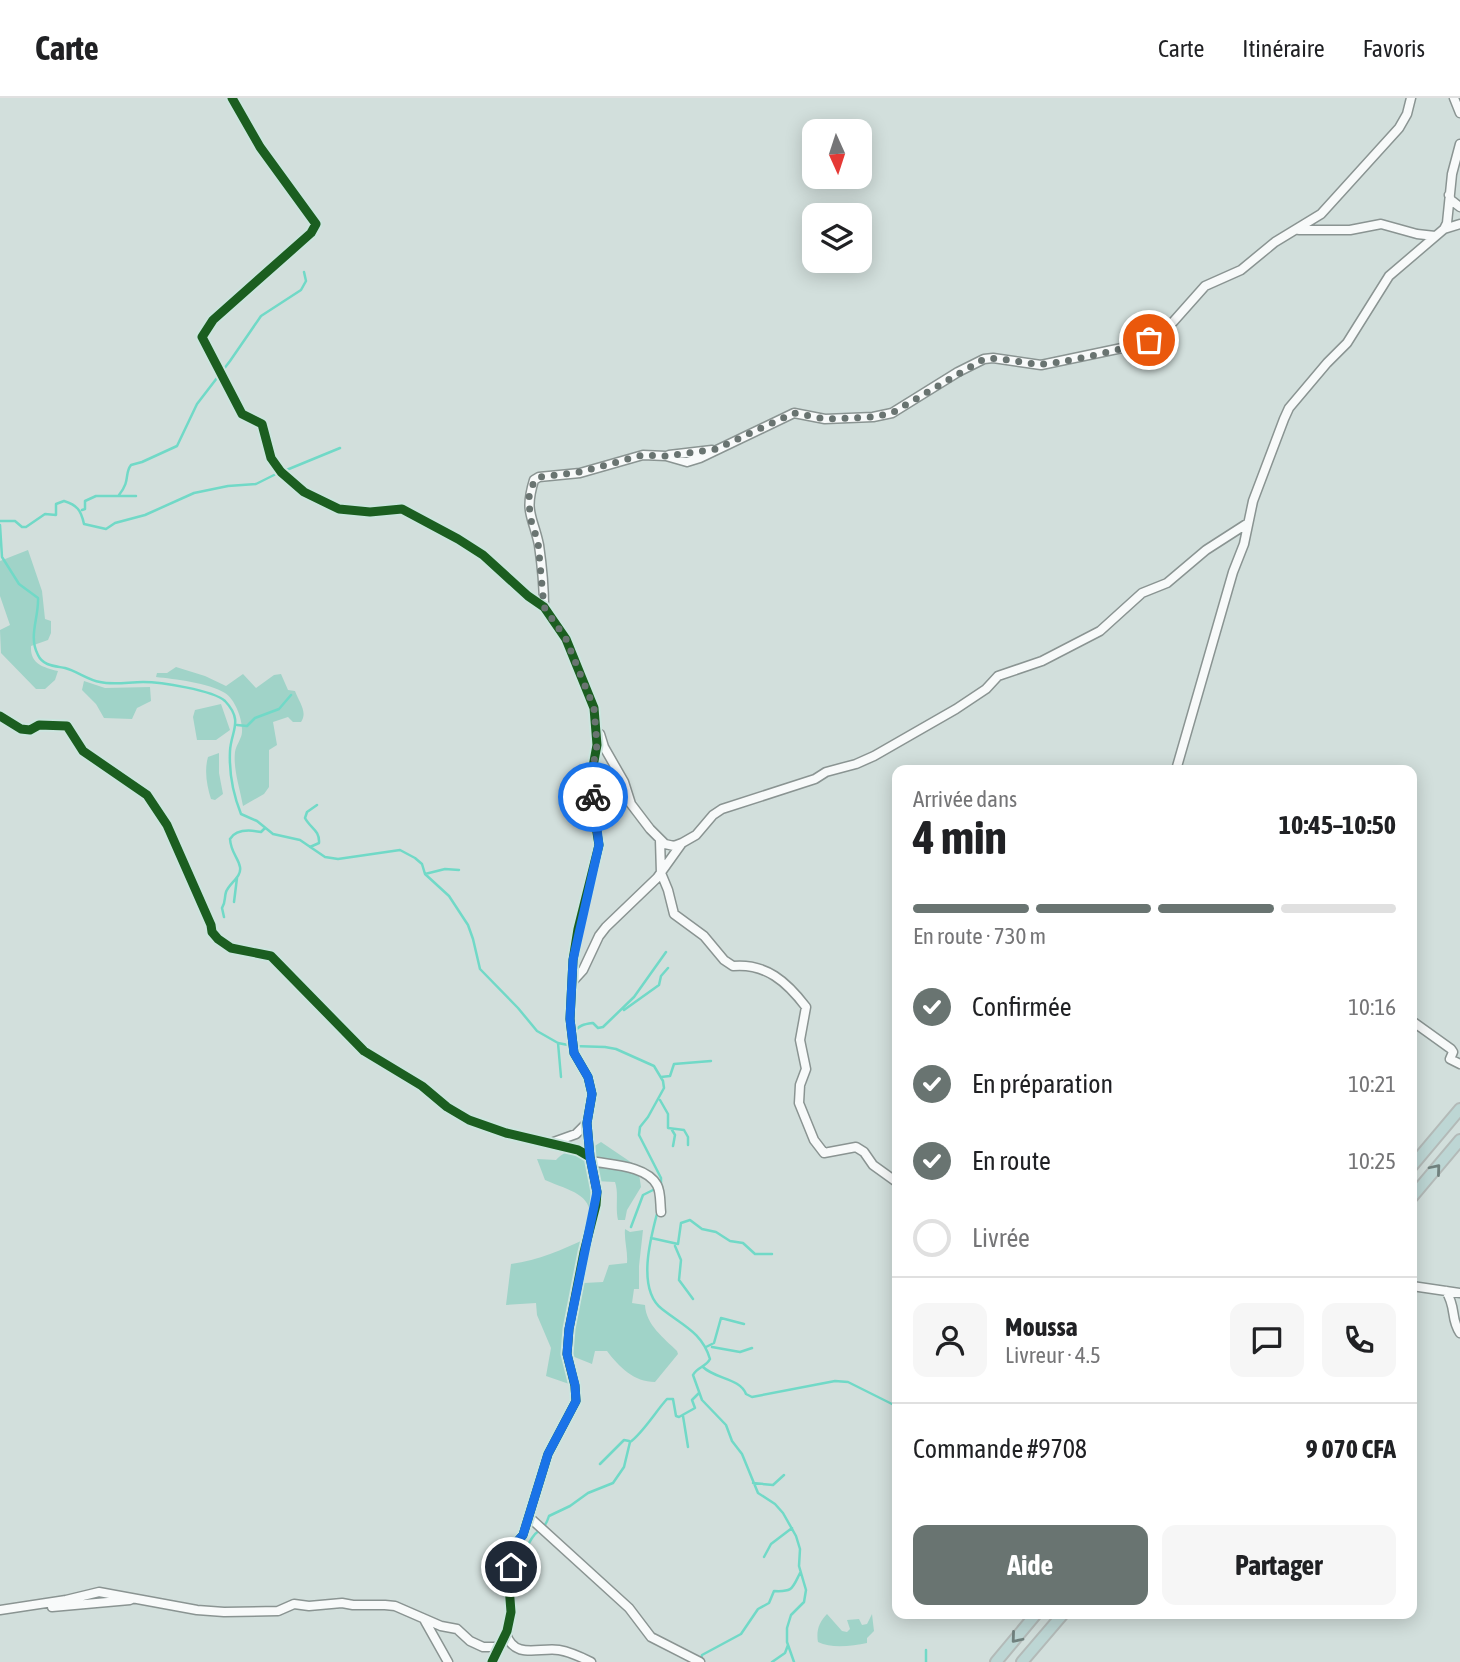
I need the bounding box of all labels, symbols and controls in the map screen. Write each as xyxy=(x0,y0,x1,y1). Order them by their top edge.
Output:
text: Carte xyxy=(35,29,99,67)
text: Carte xyxy=(1158,35,1204,62)
text: Itinéraire xyxy=(1242,35,1325,62)
text: Favoris xyxy=(1363,35,1425,62)
north arrow xyxy=(802,119,872,189)
map controls xyxy=(802,119,872,273)
button: layers xyxy=(802,203,872,273)
pin xyxy=(1119,310,1179,370)
icon: bag xyxy=(1130,321,1168,359)
courier xyxy=(558,762,628,832)
icon: bike xyxy=(574,778,612,816)
text: Arrivée dans xyxy=(913,786,1017,812)
text: 10:45–10:50 xyxy=(1279,810,1396,840)
text: 4 min xyxy=(913,811,1007,864)
text: En route · 730 m xyxy=(913,923,1046,949)
icon: check xyxy=(913,988,951,1026)
text: Confirmée xyxy=(972,992,1072,1022)
text: 10:16 xyxy=(1348,994,1396,1020)
icon: check xyxy=(913,1065,951,1103)
text: En préparation xyxy=(972,1069,1113,1099)
text: 10:21 xyxy=(1348,1071,1396,1097)
icon: check xyxy=(913,1142,951,1180)
text: En route xyxy=(972,1146,1051,1176)
text: 10:25 xyxy=(1348,1148,1396,1174)
one-way arrow xyxy=(1428,1164,1440,1177)
text: Livrée xyxy=(972,1223,1030,1253)
button: person xyxy=(913,1303,987,1377)
button: chat xyxy=(1230,1303,1304,1377)
button: phone xyxy=(1322,1303,1396,1377)
text: Moussa xyxy=(1005,1312,1078,1342)
text: Livreur · 4.5 xyxy=(1005,1342,1101,1368)
text: Commande #9708 xyxy=(913,1434,1087,1464)
text: 9 070 CFA xyxy=(1306,1434,1396,1464)
button: Aide xyxy=(913,1525,1148,1605)
button: Partager xyxy=(1162,1525,1396,1605)
pin xyxy=(481,1537,541,1597)
icon: home xyxy=(492,1548,530,1586)
one-way arrow xyxy=(1012,1629,1024,1642)

